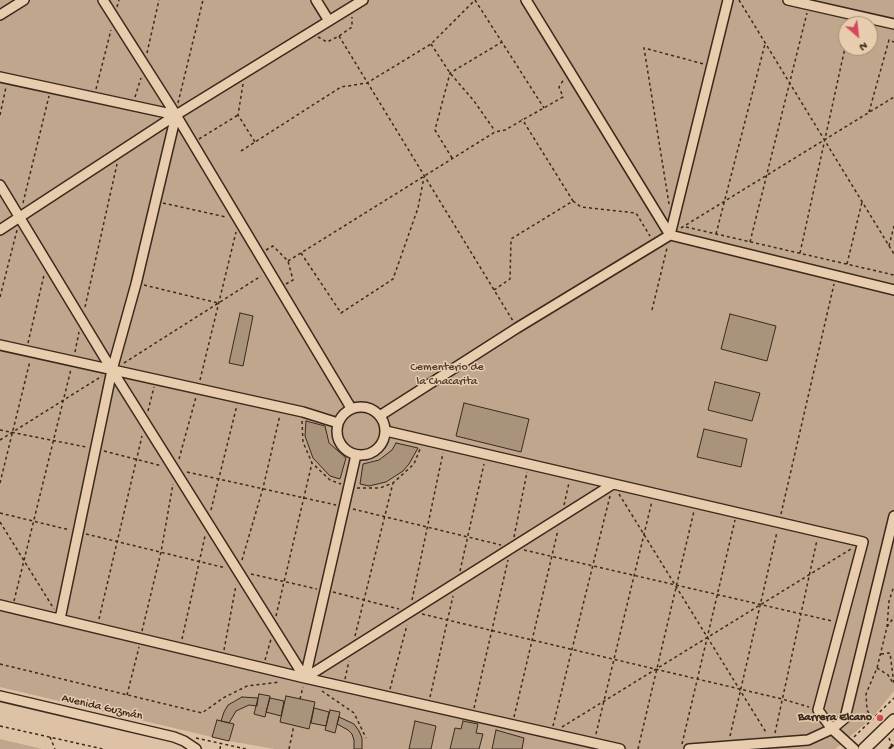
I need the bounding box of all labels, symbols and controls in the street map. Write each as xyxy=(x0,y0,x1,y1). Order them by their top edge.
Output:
north arrow xyxy=(838,16,878,56)
text: N xyxy=(857,39,869,53)
park label: Cementerio de la Chacarita xyxy=(410,361,484,389)
street label: Avenida Guzmán xyxy=(60,692,144,724)
place label: Barrera Elcano xyxy=(798,711,872,725)
marker: Barrera Elcano xyxy=(875,713,885,723)

